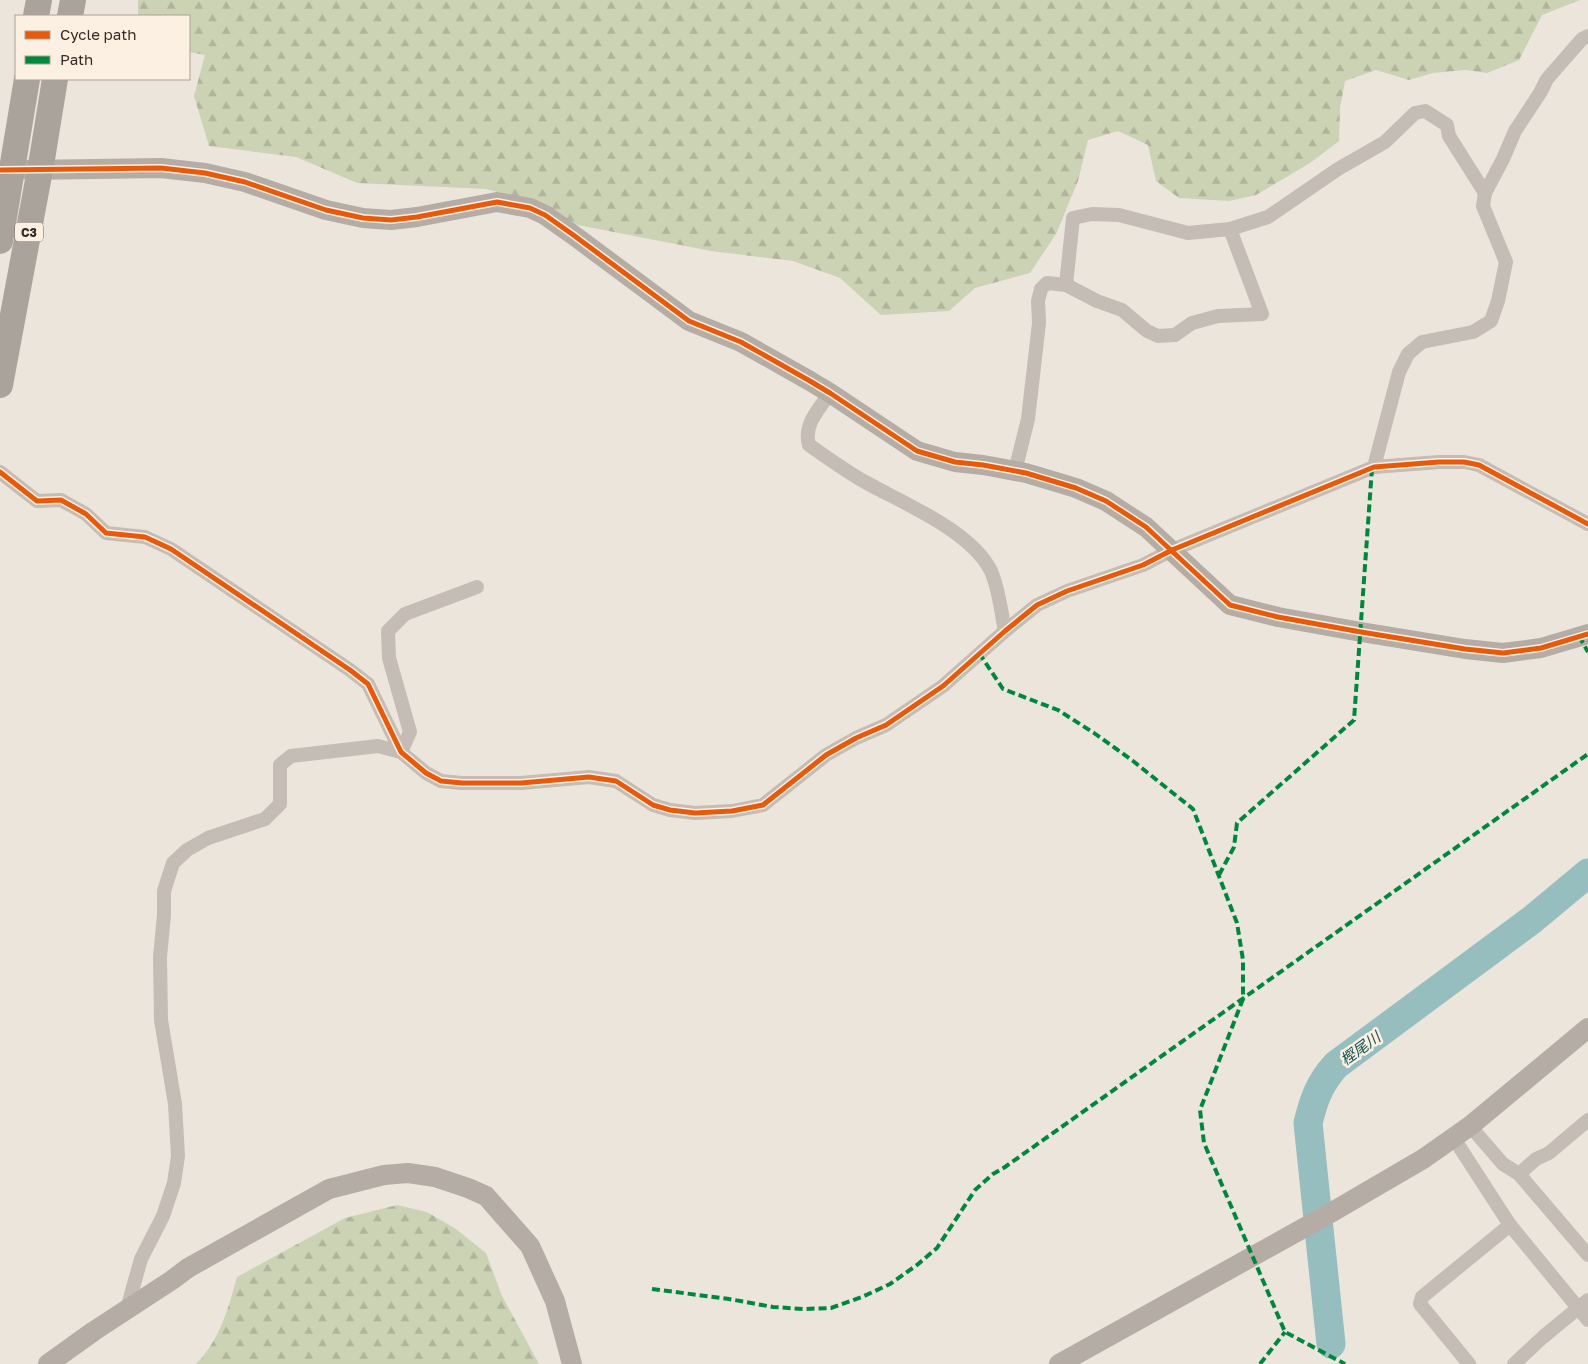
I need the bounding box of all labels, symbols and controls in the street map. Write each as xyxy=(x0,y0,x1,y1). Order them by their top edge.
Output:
legend xyxy=(15,15,190,80)
text: Cycle path xyxy=(60,25,136,43)
text: Path xyxy=(60,50,93,68)
road number: C3 xyxy=(15,222,43,242)
water label: 樫尾川 xyxy=(1337,1026,1385,1069)

